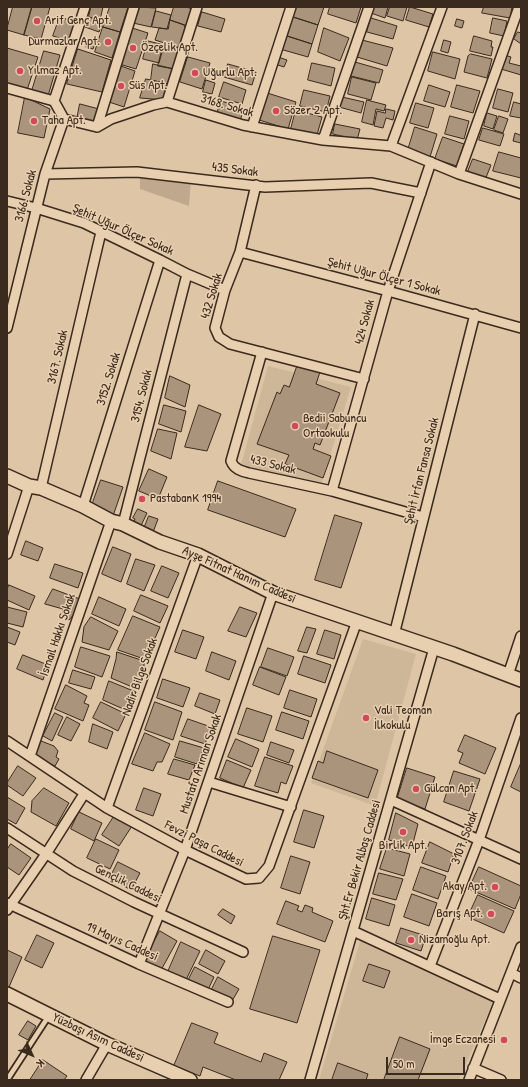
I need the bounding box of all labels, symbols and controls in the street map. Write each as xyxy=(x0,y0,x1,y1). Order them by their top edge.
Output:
place label: Arif Genç Apt. xyxy=(45,13,111,29)
marker: Arif Genç Apt. xyxy=(32,16,42,26)
place label: Durmazlar Apt. xyxy=(28,34,100,50)
marker: Durmazlar Apt. xyxy=(103,37,113,47)
place label: Özçelik Apt. xyxy=(141,40,198,56)
marker: Özçelik Apt. xyxy=(128,43,138,53)
place label: Yılmaz Apt. xyxy=(28,63,82,79)
place label: Uğurlu Apt. xyxy=(203,65,257,81)
marker: Yılmaz Apt. xyxy=(15,66,25,76)
marker: Uğurlu Apt. xyxy=(190,68,200,78)
place label: Süs Apt. xyxy=(129,78,167,94)
marker: Süs Apt. xyxy=(116,81,126,91)
street label: 3168. Sokak xyxy=(199,91,255,121)
place label: Sözer 2 Apt. xyxy=(284,103,342,119)
marker: Sözer 2 Apt. xyxy=(271,106,281,116)
place label: Taha Apt. xyxy=(42,113,86,129)
marker: Taha Apt. xyxy=(29,116,39,126)
street label: 435 Sokak xyxy=(211,159,259,181)
street label: 3166. Sokak xyxy=(12,168,40,224)
street label: Şehit Uğur Ölçer Sokak xyxy=(70,201,176,259)
street label: Şehit Uğur Ölçer 1 Sokak xyxy=(326,254,442,300)
street label: 432 Sokak xyxy=(198,271,226,321)
street label: 424 Sokak xyxy=(352,298,378,346)
street label: 3167. Sokak xyxy=(44,328,72,386)
street label: 3152. Sokak xyxy=(94,350,124,408)
street label: 3154. Sokak xyxy=(128,368,156,424)
place label: Bedii Sabuncu Ortaokulu xyxy=(303,411,366,442)
street label: Şehit İrfan Fansa Sokak xyxy=(401,416,443,526)
marker: Bedii Sabuncu Ortaokulu xyxy=(290,421,300,431)
street label: 433 Sokak xyxy=(249,452,297,478)
place label: PastabanK 1994 xyxy=(150,491,221,507)
marker: PastabanK 1994 xyxy=(137,494,147,504)
street label: Ayşe Fitnat Hanım Caddesi xyxy=(180,543,298,607)
street label: İsmail Hakkı Sokak xyxy=(37,592,79,678)
street label: Nadir Bilge Sokak xyxy=(119,636,161,718)
place label: Vali Teoman İlkokulu xyxy=(374,703,432,734)
street label: Mustafa Arıman Sokak xyxy=(177,712,225,816)
marker: Vali Teoman İlkokulu xyxy=(361,713,371,723)
place label: Gülcan Apt. xyxy=(424,781,477,797)
marker: Gülcan Apt. xyxy=(411,784,421,794)
street label: Şht.Er Bekir Albaş Caddesi xyxy=(335,798,385,922)
street label: 3107. Sokak xyxy=(448,809,482,867)
street label: Fevzi Paşa Caddesi xyxy=(162,817,246,871)
marker: Birlik Apt. xyxy=(398,827,408,837)
place label: Birlik Apt. xyxy=(379,838,427,854)
street label: Gençlik Caddesi xyxy=(92,861,164,907)
place label: Akay Apt. xyxy=(443,879,487,895)
marker: Akay Apt. xyxy=(490,882,500,892)
place label: Barış Apt. xyxy=(436,906,483,922)
marker: Barış Apt. xyxy=(486,909,496,919)
street label: 19 Mayıs Caddesi xyxy=(84,919,160,965)
place label: Nizamoğlu Apt. xyxy=(419,932,490,948)
marker: Nizamoğlu Apt. xyxy=(406,935,416,945)
street label: Yüzbaşı Asım Caddesi xyxy=(50,1010,146,1066)
place label: İmge Eczanesi xyxy=(430,1032,496,1048)
north arrow xyxy=(12,1035,52,1075)
marker: İmge Eczanesi xyxy=(499,1035,509,1045)
scale bar xyxy=(388,1049,467,1075)
text: 50 m xyxy=(393,1055,414,1072)
text: K xyxy=(34,1056,48,1070)

